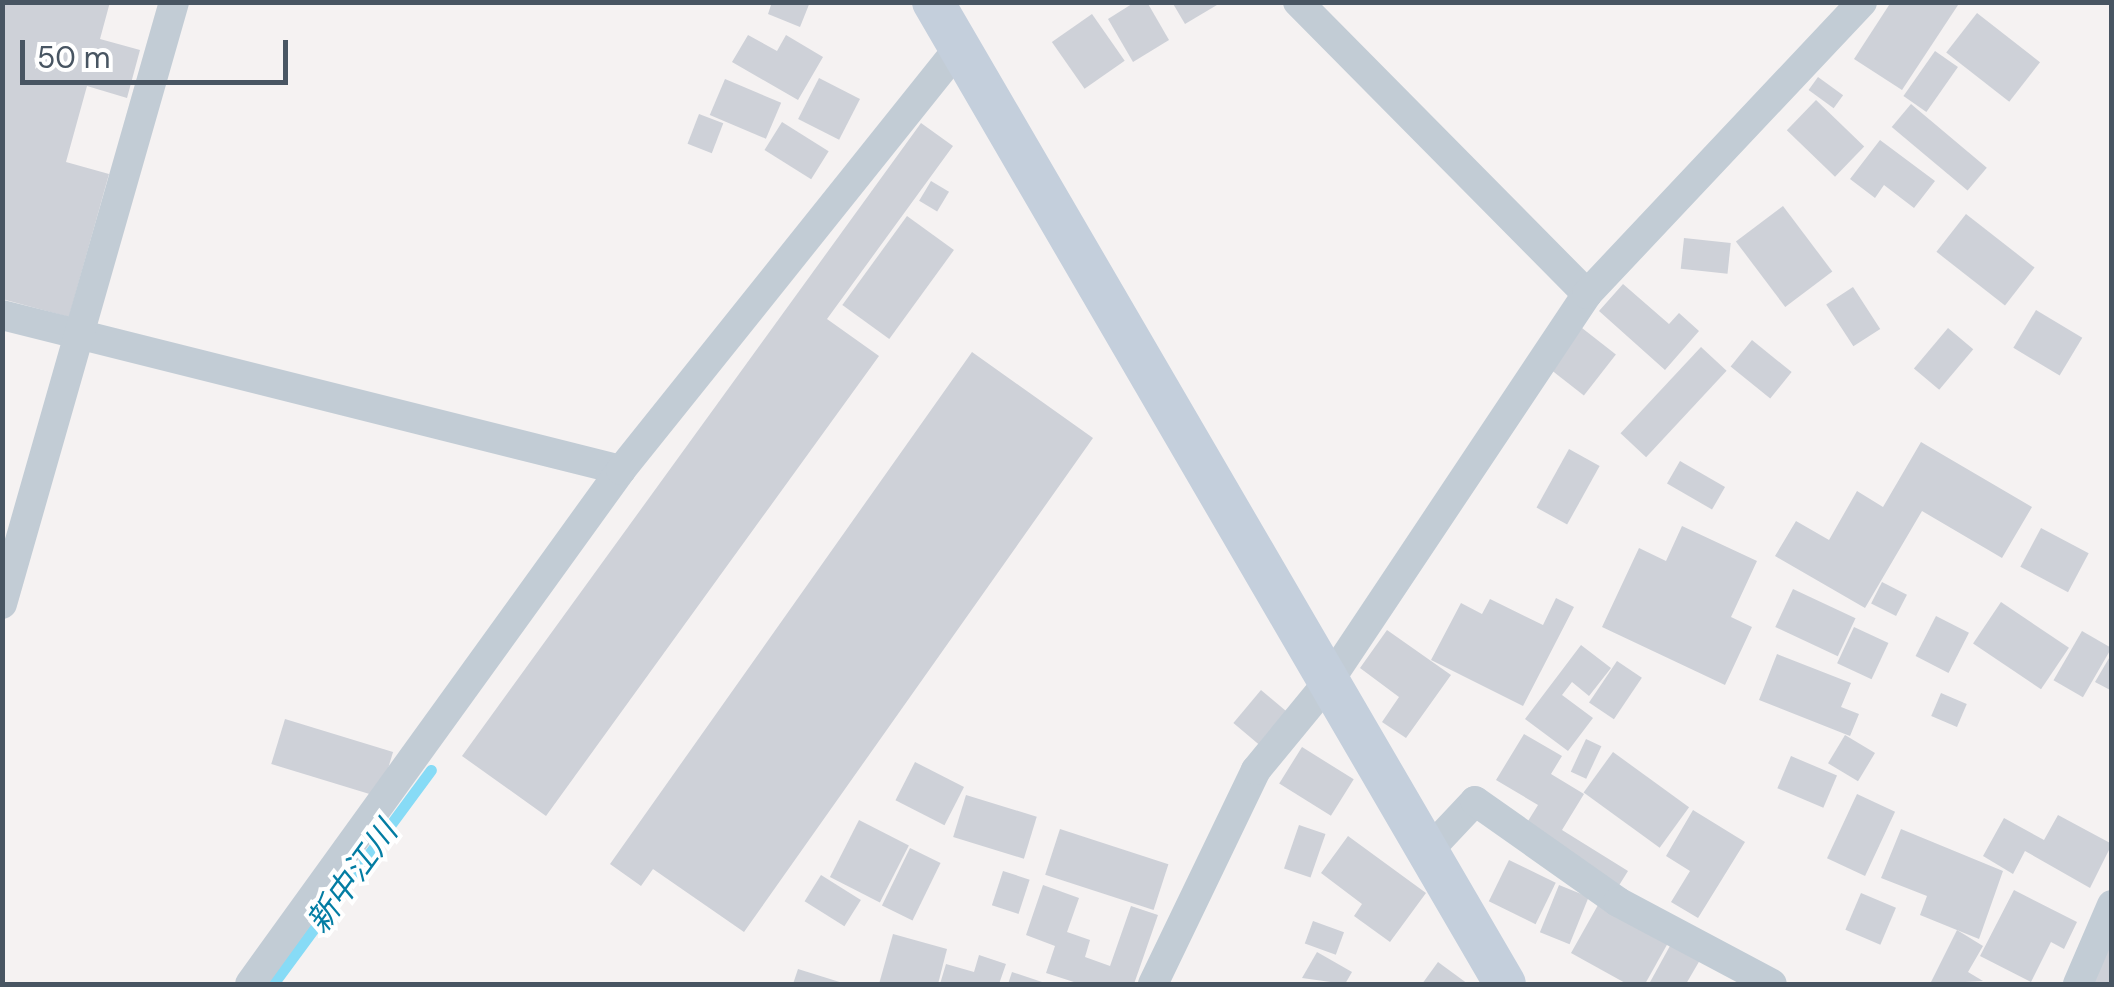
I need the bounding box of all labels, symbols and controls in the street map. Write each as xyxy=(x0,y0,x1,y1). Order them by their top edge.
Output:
scale bar xyxy=(25,20,292,82)
text: 50 m xyxy=(37,38,111,77)
water label: 新中江川 xyxy=(299,814,405,940)

